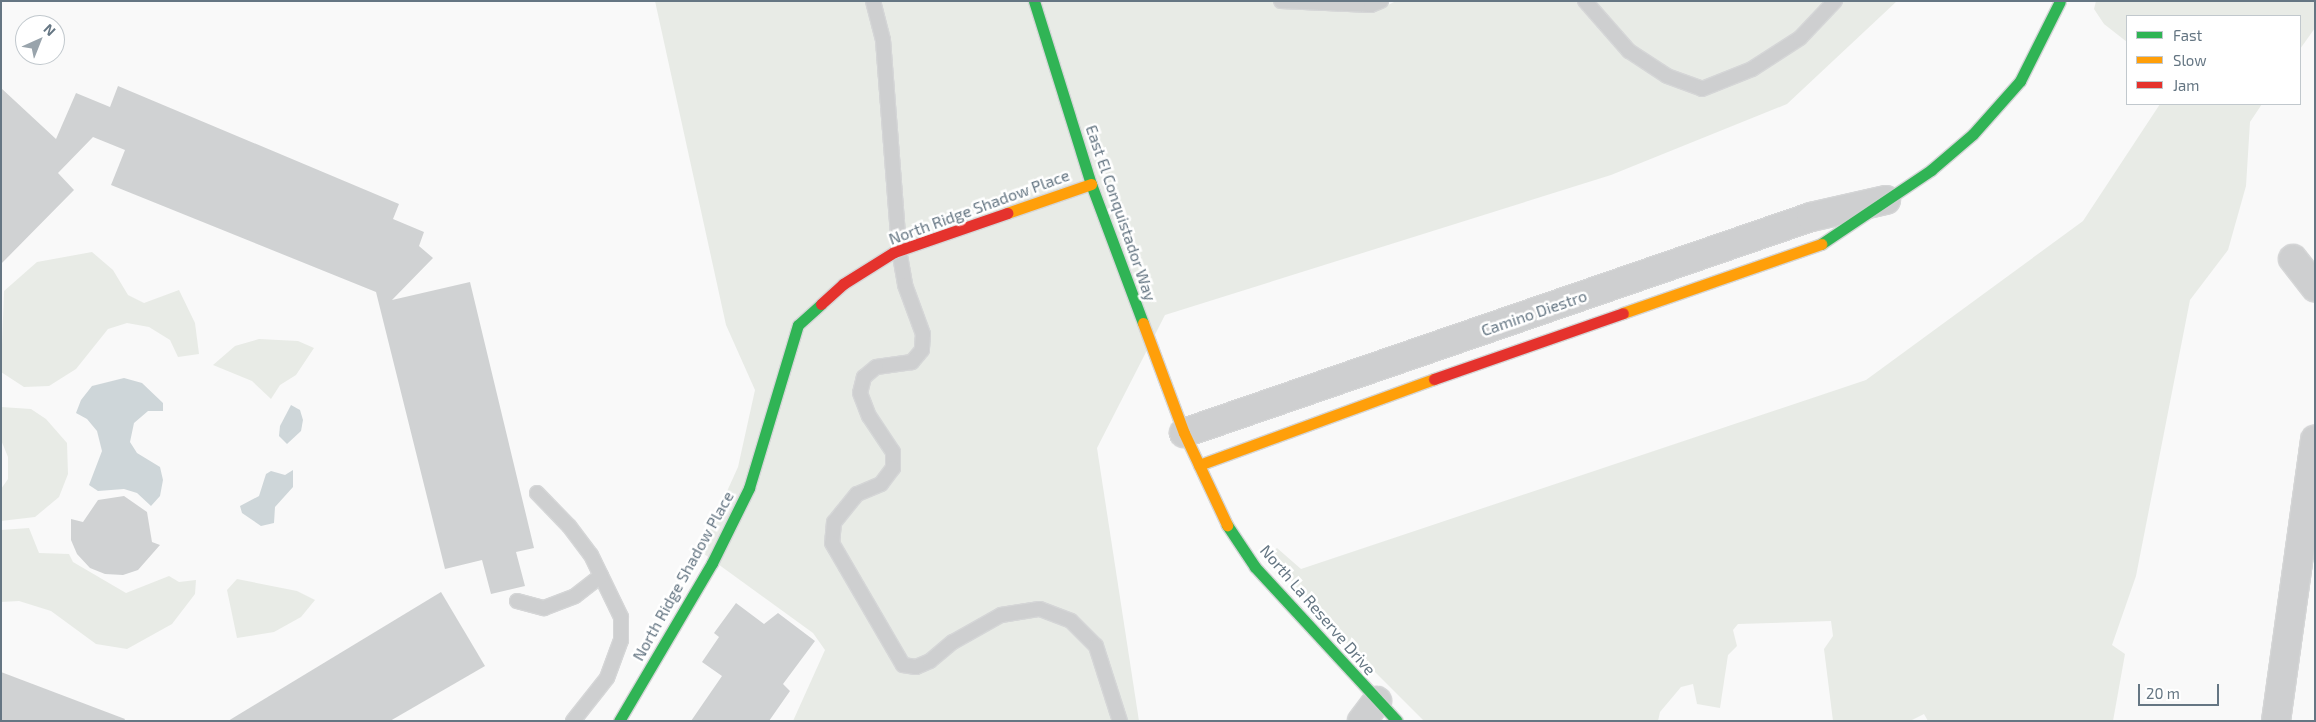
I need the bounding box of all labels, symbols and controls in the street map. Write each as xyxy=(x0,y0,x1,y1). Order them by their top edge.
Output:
north arrow xyxy=(15,15,65,65)
legend xyxy=(2126,15,2301,105)
text: N xyxy=(41,20,60,39)
text: Fast xyxy=(2173,26,2202,44)
text: Slow xyxy=(2173,51,2207,69)
text: Jam xyxy=(2173,76,2199,94)
street label: East El Conquistador Way xyxy=(1082,122,1160,304)
street label: North Ridge Shadow Place xyxy=(886,165,1072,249)
street label: Camino Diestro xyxy=(1479,286,1589,340)
street label: North Ridge Shadow Place xyxy=(628,488,738,664)
street label: North La Reserve Drive xyxy=(1256,541,1380,679)
scale bar xyxy=(2141,674,2222,706)
text: 20 m xyxy=(2146,684,2180,702)

